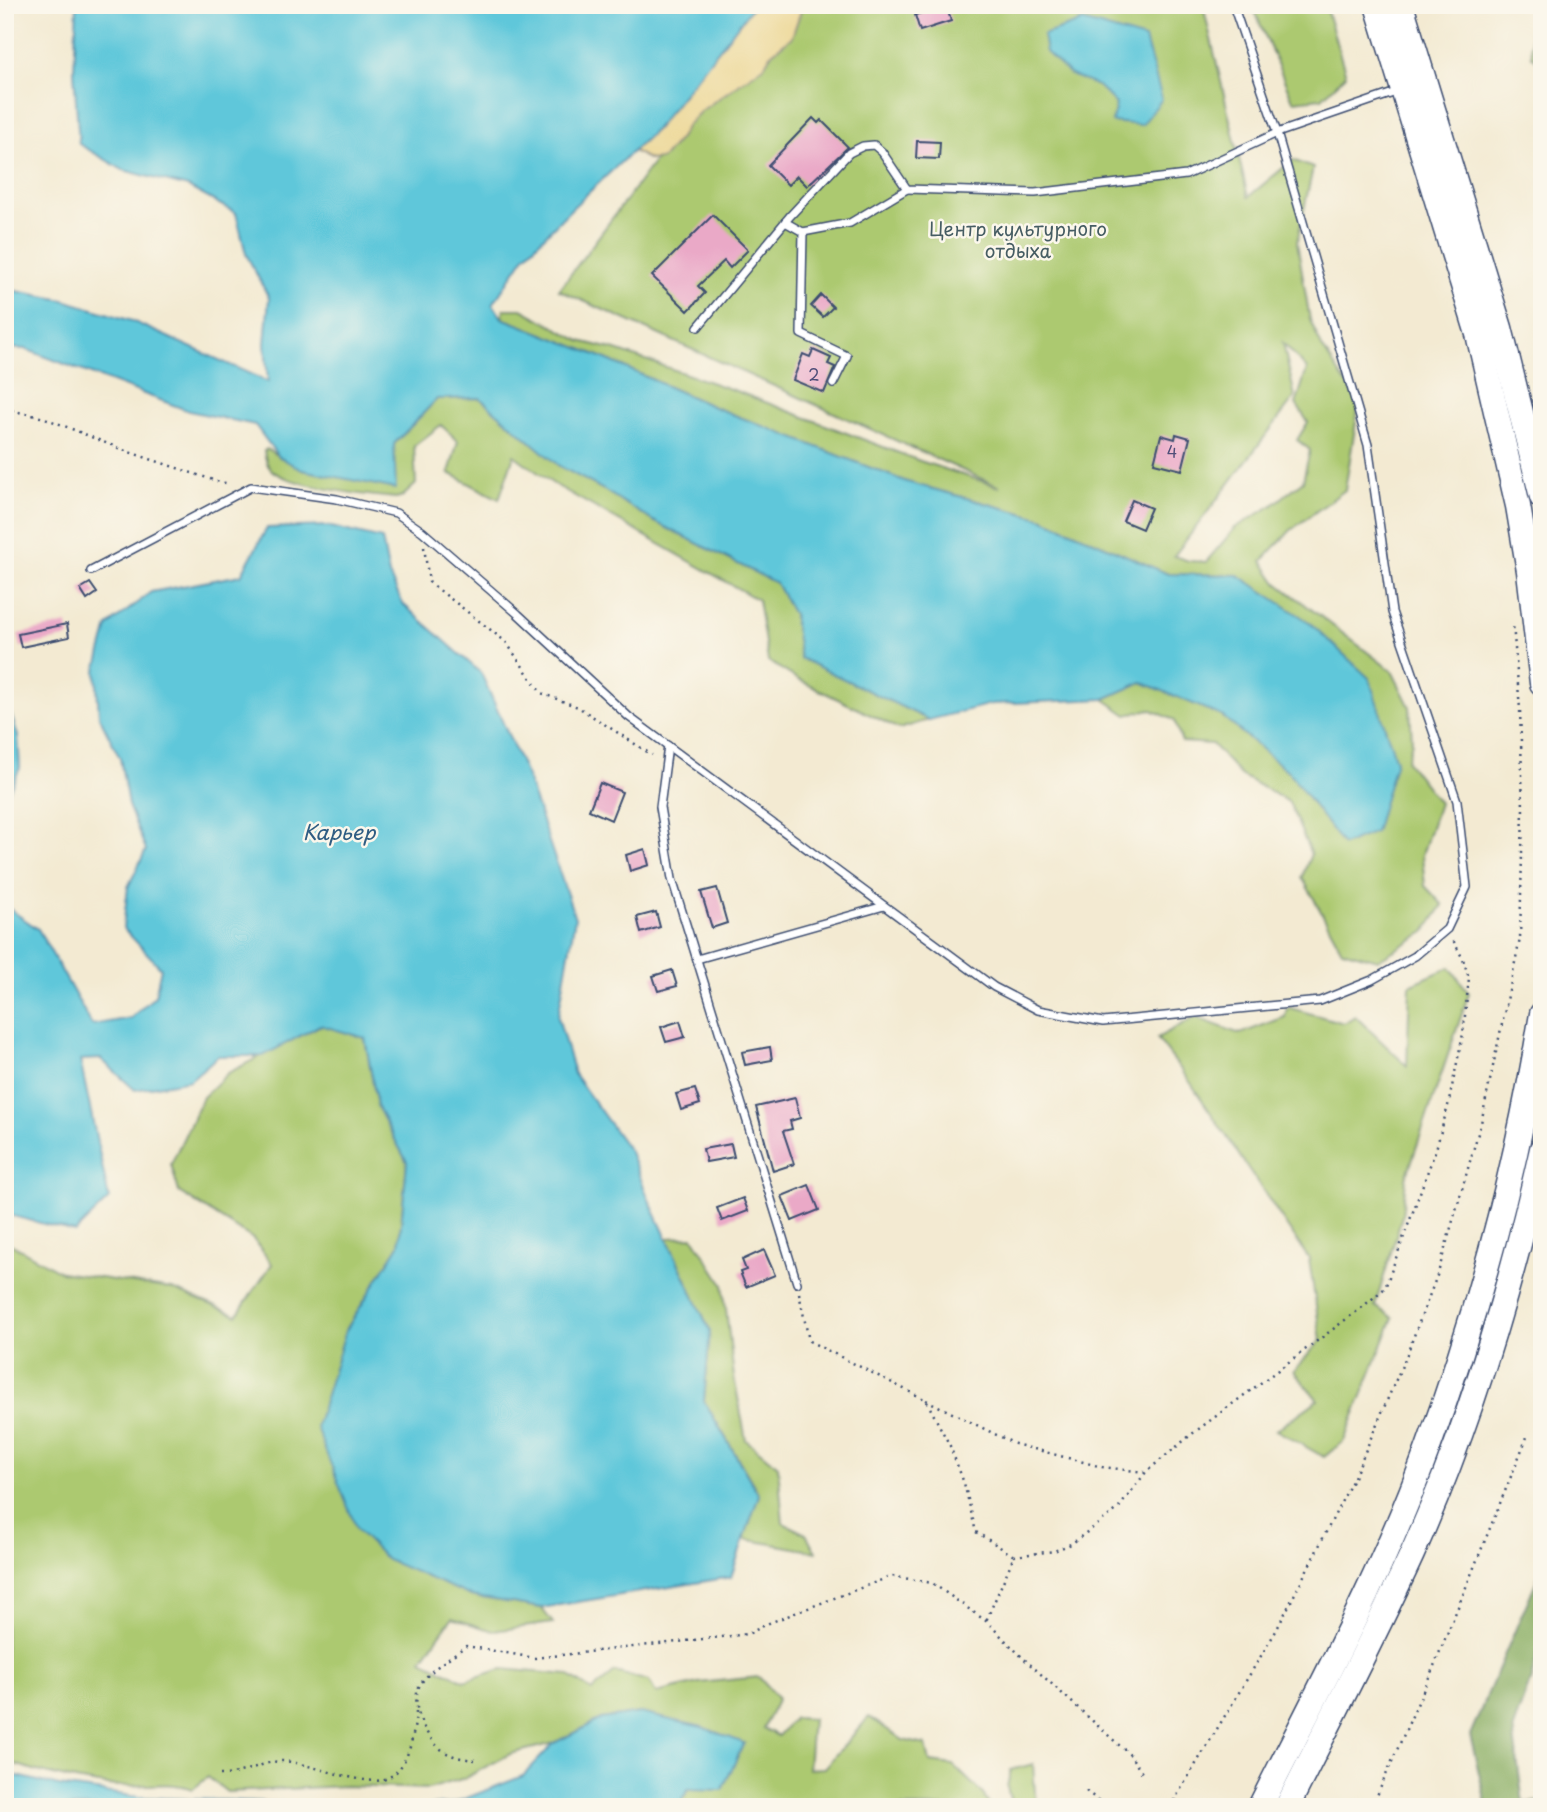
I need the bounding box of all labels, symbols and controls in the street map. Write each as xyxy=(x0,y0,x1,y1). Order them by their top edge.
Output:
park label: Центр культурного отдыха xyxy=(929,214,1107,264)
house number: 2 xyxy=(808,362,820,386)
house number: 4 xyxy=(1167,439,1177,463)
water label: Карьер xyxy=(303,815,376,847)

